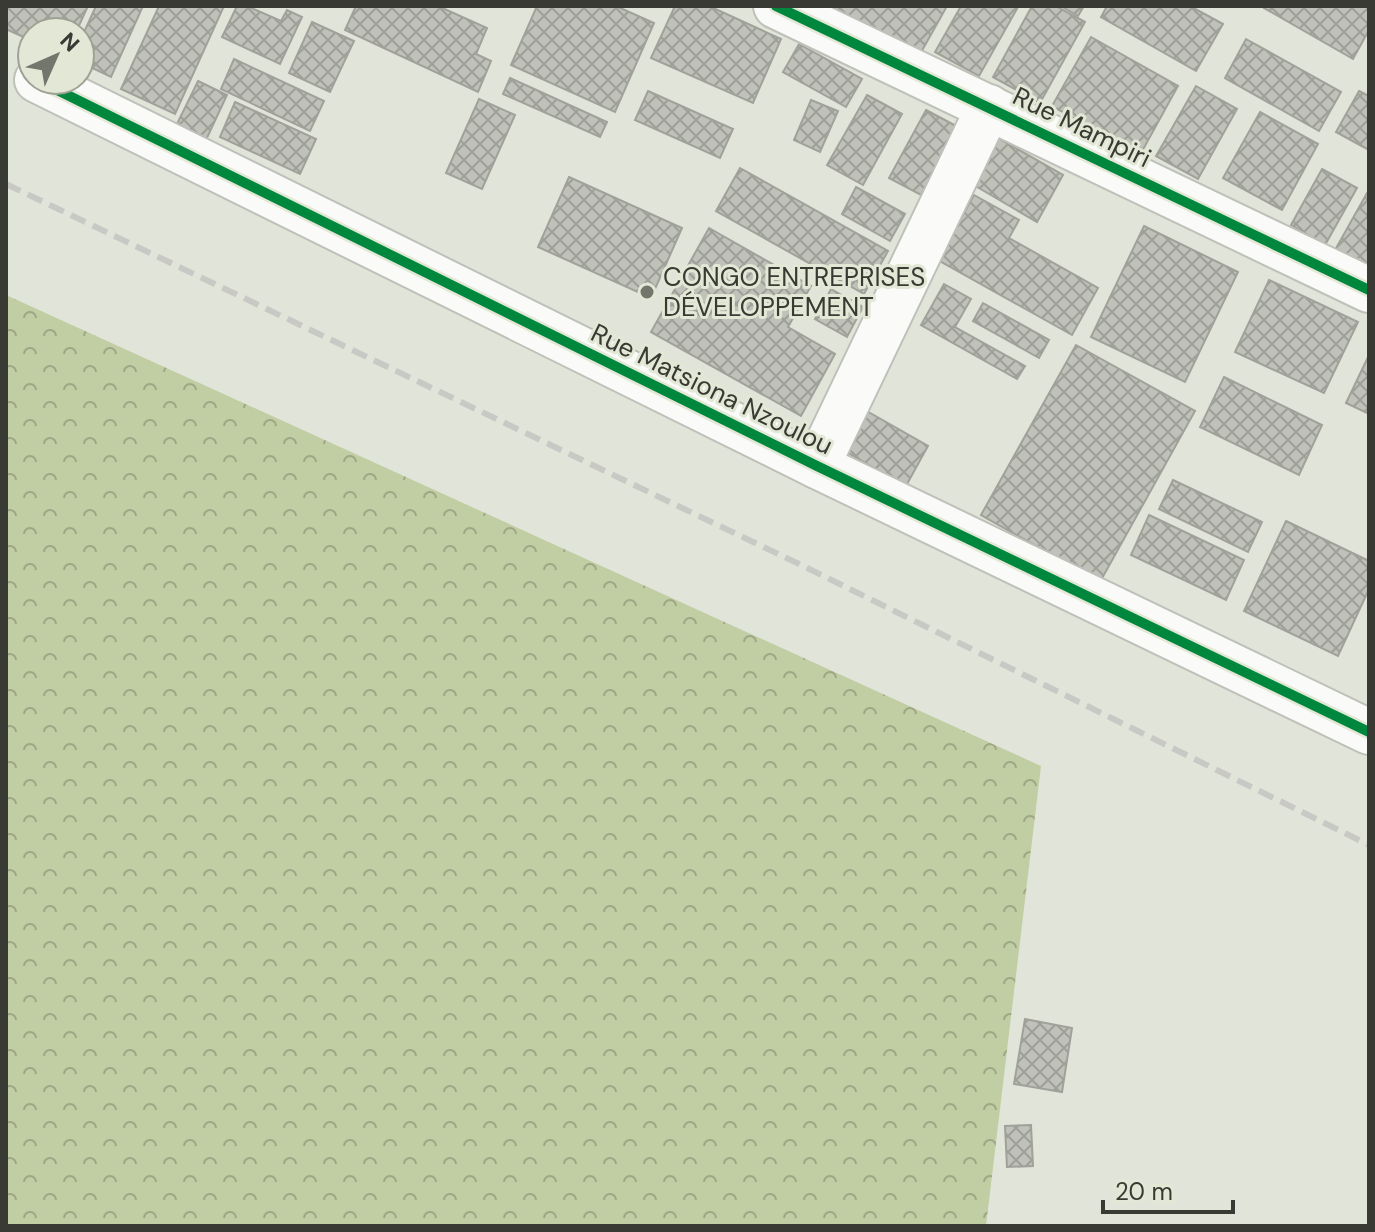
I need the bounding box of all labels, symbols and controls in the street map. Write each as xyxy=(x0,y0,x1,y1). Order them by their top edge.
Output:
north arrow xyxy=(16,16,96,96)
text: N xyxy=(54,26,86,58)
street label: Rue Mampiri xyxy=(1007,79,1157,175)
place label: CONGO ENTREPRISES DÉVELOPPEMENT xyxy=(663,260,925,324)
marker: CONGO ENTREPRISES DÉVELOPPEMENT xyxy=(638,283,656,301)
street label: Rue Matsiona Nzoulou xyxy=(586,316,838,462)
scale bar xyxy=(1103,1164,1233,1214)
text: 20 m xyxy=(1115,1176,1173,1207)

